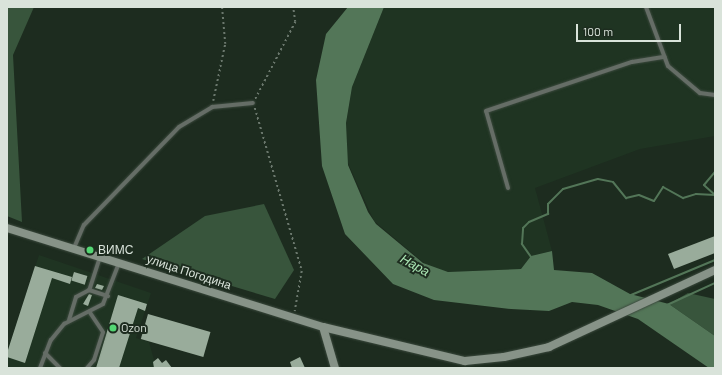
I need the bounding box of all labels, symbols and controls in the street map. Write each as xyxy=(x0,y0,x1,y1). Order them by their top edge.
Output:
scale bar xyxy=(578,16,683,42)
text: 100 m xyxy=(583,24,613,38)
place label: ВИМС xyxy=(98,243,133,257)
marker: ВИМС xyxy=(85,245,95,255)
water label: Нара xyxy=(398,251,432,279)
street label: улица Погодина xyxy=(145,252,233,292)
place label: Ozon xyxy=(121,321,147,335)
marker: Ozon xyxy=(108,323,118,333)

